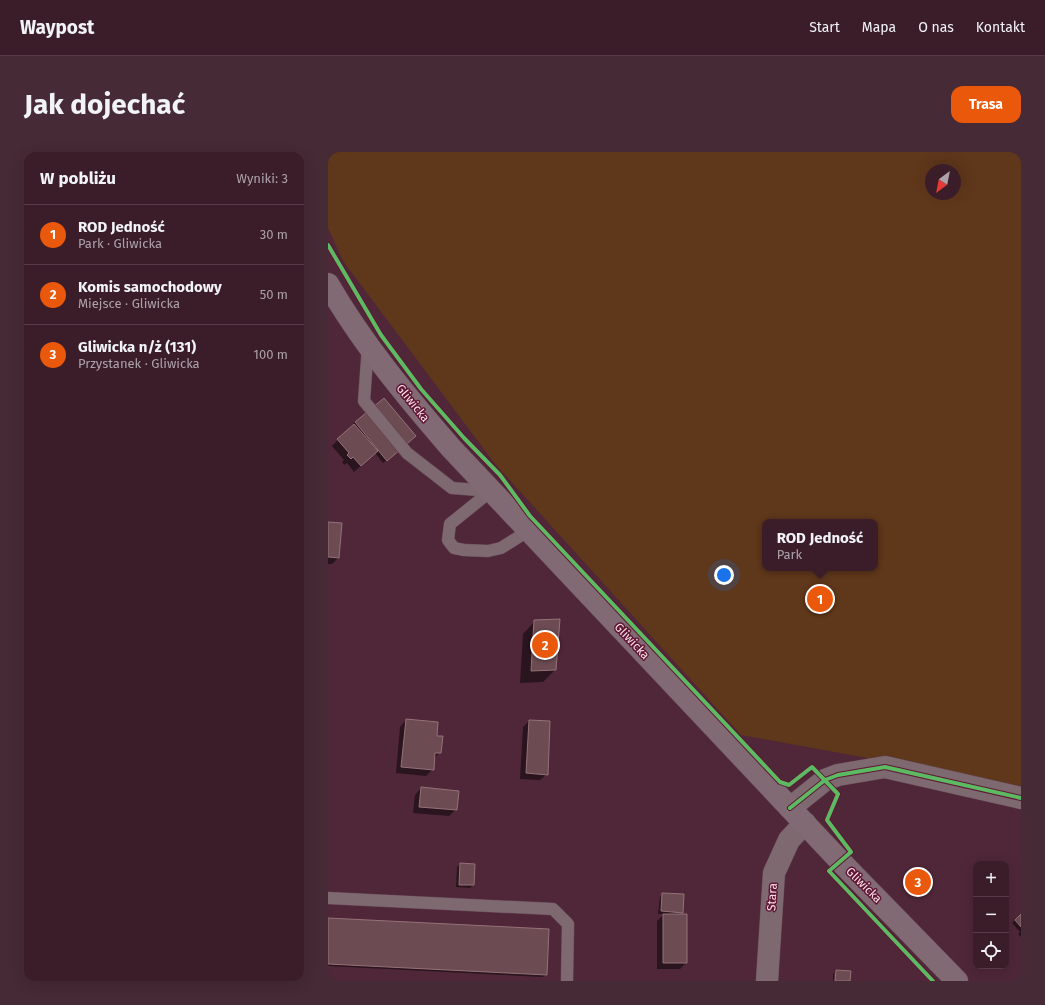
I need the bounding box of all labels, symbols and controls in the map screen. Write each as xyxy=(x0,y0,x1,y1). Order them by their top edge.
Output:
text: Waypost xyxy=(20,16,94,39)
text: Start xyxy=(809,19,840,36)
text: Mapa xyxy=(862,19,896,36)
text: O nas xyxy=(918,19,954,36)
text: Kontakt xyxy=(976,19,1025,36)
button: Trasa xyxy=(951,86,1021,123)
text: Jak dojechać xyxy=(24,88,185,121)
north arrow xyxy=(925,164,961,200)
text: W pobliżu xyxy=(40,168,116,189)
text: Wyniki: 3 xyxy=(236,171,288,186)
text: ROD Jedność xyxy=(78,218,165,236)
text: 1 xyxy=(50,227,56,242)
text: 30 m xyxy=(260,227,288,242)
text: Park · Gliwicka xyxy=(78,236,162,251)
text: Komis samochodowy xyxy=(78,278,222,296)
text: 2 xyxy=(50,287,56,302)
text: 50 m xyxy=(260,287,288,302)
text: Miejsce · Gliwicka xyxy=(78,296,180,311)
text: Gliwicka n/ż (131) xyxy=(78,338,196,356)
text: 3 xyxy=(50,347,56,362)
text: 100 m xyxy=(253,347,288,362)
text: Przystanek · Gliwicka xyxy=(78,356,200,371)
street label: Gliwicka xyxy=(393,381,433,425)
popup xyxy=(762,519,878,571)
text: ROD Jedność xyxy=(777,529,863,547)
text: Park xyxy=(777,547,802,562)
your location xyxy=(714,565,734,585)
pin: 1 xyxy=(807,584,833,614)
street label: Gliwicka xyxy=(612,620,652,662)
pin: 2 xyxy=(532,630,558,660)
map controls xyxy=(973,861,1009,969)
button: + xyxy=(973,861,1009,897)
street label: Gliwicka xyxy=(843,864,885,906)
pin: 3 xyxy=(905,867,931,897)
street label: Stara xyxy=(764,883,780,911)
button: − xyxy=(973,897,1009,933)
button: locate xyxy=(973,933,1009,969)

